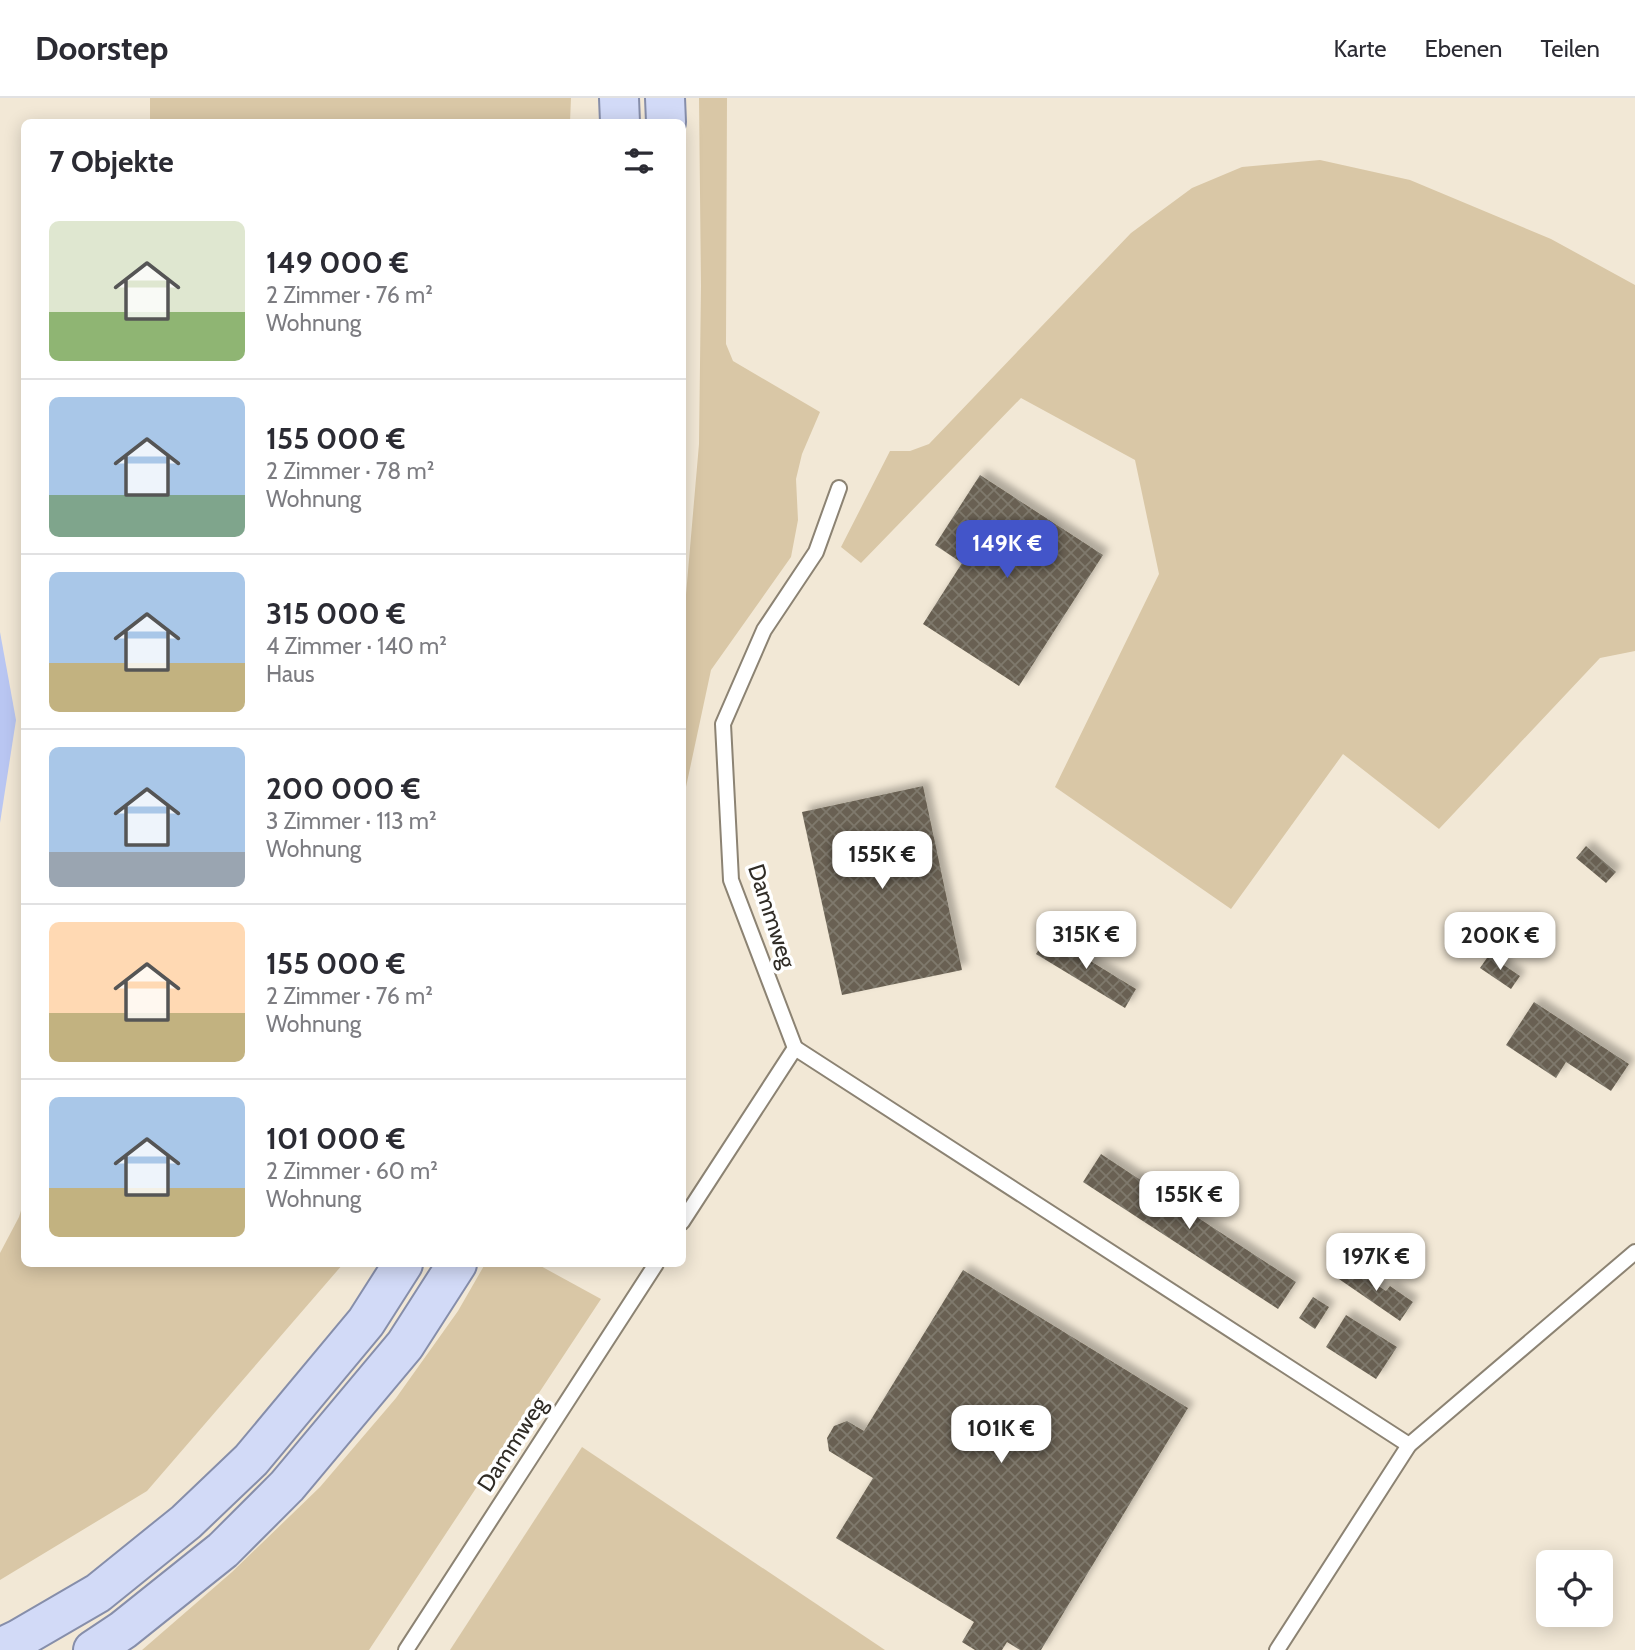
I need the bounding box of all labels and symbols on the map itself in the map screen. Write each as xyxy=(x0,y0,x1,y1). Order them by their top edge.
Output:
pin: 149K € xyxy=(950,520,1064,580)
pin: 155K € xyxy=(825,832,939,891)
street label: Dammweg xyxy=(742,861,802,972)
pin: 315K € xyxy=(1029,912,1143,971)
pin: 200K € xyxy=(1443,912,1557,972)
pin: 155K € xyxy=(1132,1172,1246,1231)
pin: 197K € xyxy=(1319,1234,1433,1293)
street label: Dammweg xyxy=(471,1391,553,1497)
pin: 101K € xyxy=(944,1406,1058,1465)

